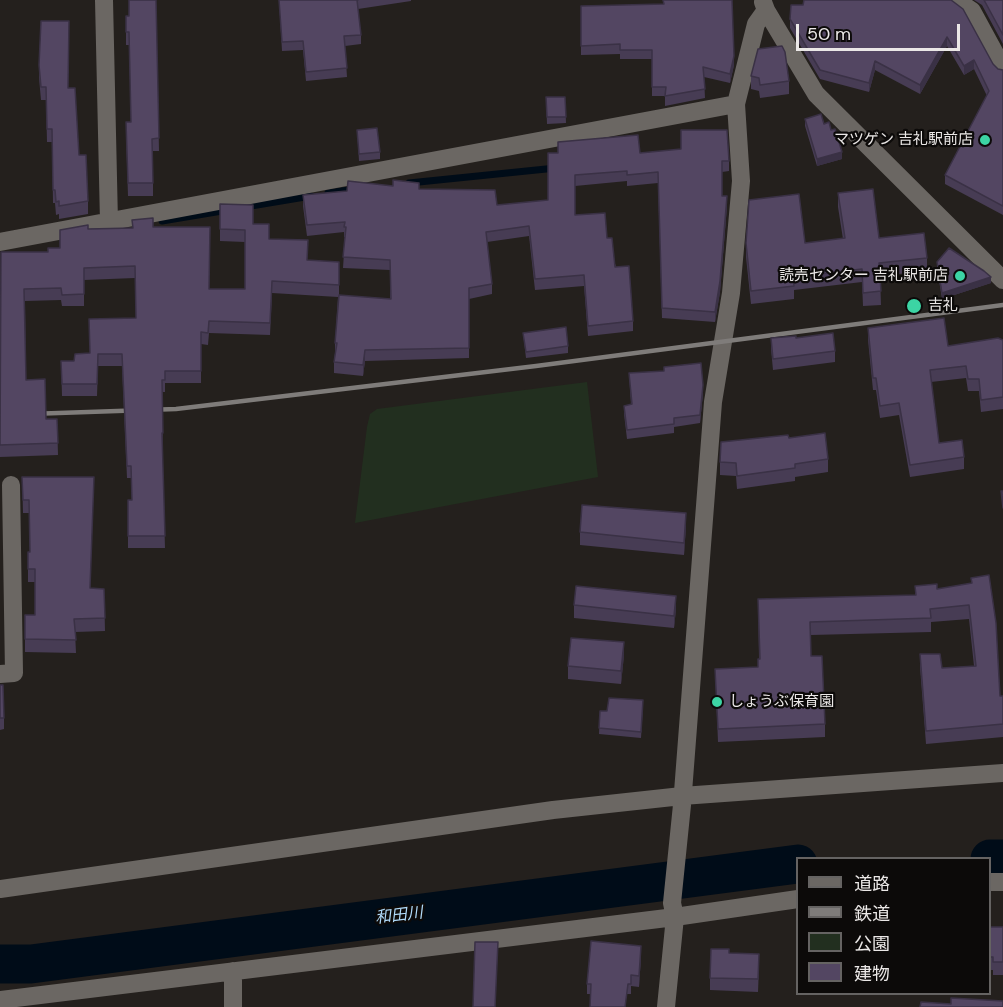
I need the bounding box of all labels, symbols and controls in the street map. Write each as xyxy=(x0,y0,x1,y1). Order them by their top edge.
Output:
scale bar xyxy=(799,12,962,50)
text: 50 m xyxy=(807,22,851,46)
place label: マツゲン 吉礼駅前店 xyxy=(834,131,973,149)
marker: マツゲン 吉礼駅前店 xyxy=(978,133,992,147)
place label: 読売センター 吉礼駅前店 xyxy=(779,267,948,285)
marker: 読売センター 吉礼駅前店 xyxy=(953,269,967,283)
marker: 吉礼 xyxy=(905,297,923,315)
place label: 吉礼 xyxy=(928,297,958,315)
place label: しょうぶ保育園 xyxy=(729,693,834,711)
marker: しょうぶ保育園 xyxy=(710,695,724,709)
legend xyxy=(796,857,991,995)
text: 道路 xyxy=(854,872,890,896)
text: 鉄道 xyxy=(854,902,890,926)
water label: 和田川 xyxy=(374,904,424,928)
text: 公園 xyxy=(854,932,890,956)
text: 建物 xyxy=(854,962,890,986)

